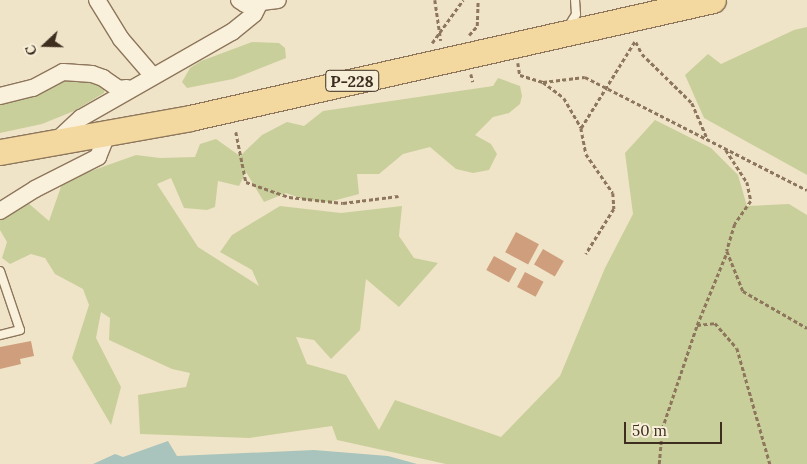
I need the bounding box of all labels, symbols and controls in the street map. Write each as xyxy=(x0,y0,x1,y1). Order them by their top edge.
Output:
north arrow xyxy=(20,20,70,70)
text: С xyxy=(21,43,41,58)
road number: Р-228 xyxy=(324,68,380,94)
scale bar xyxy=(627,412,724,444)
text: 50 m xyxy=(632,421,667,440)

